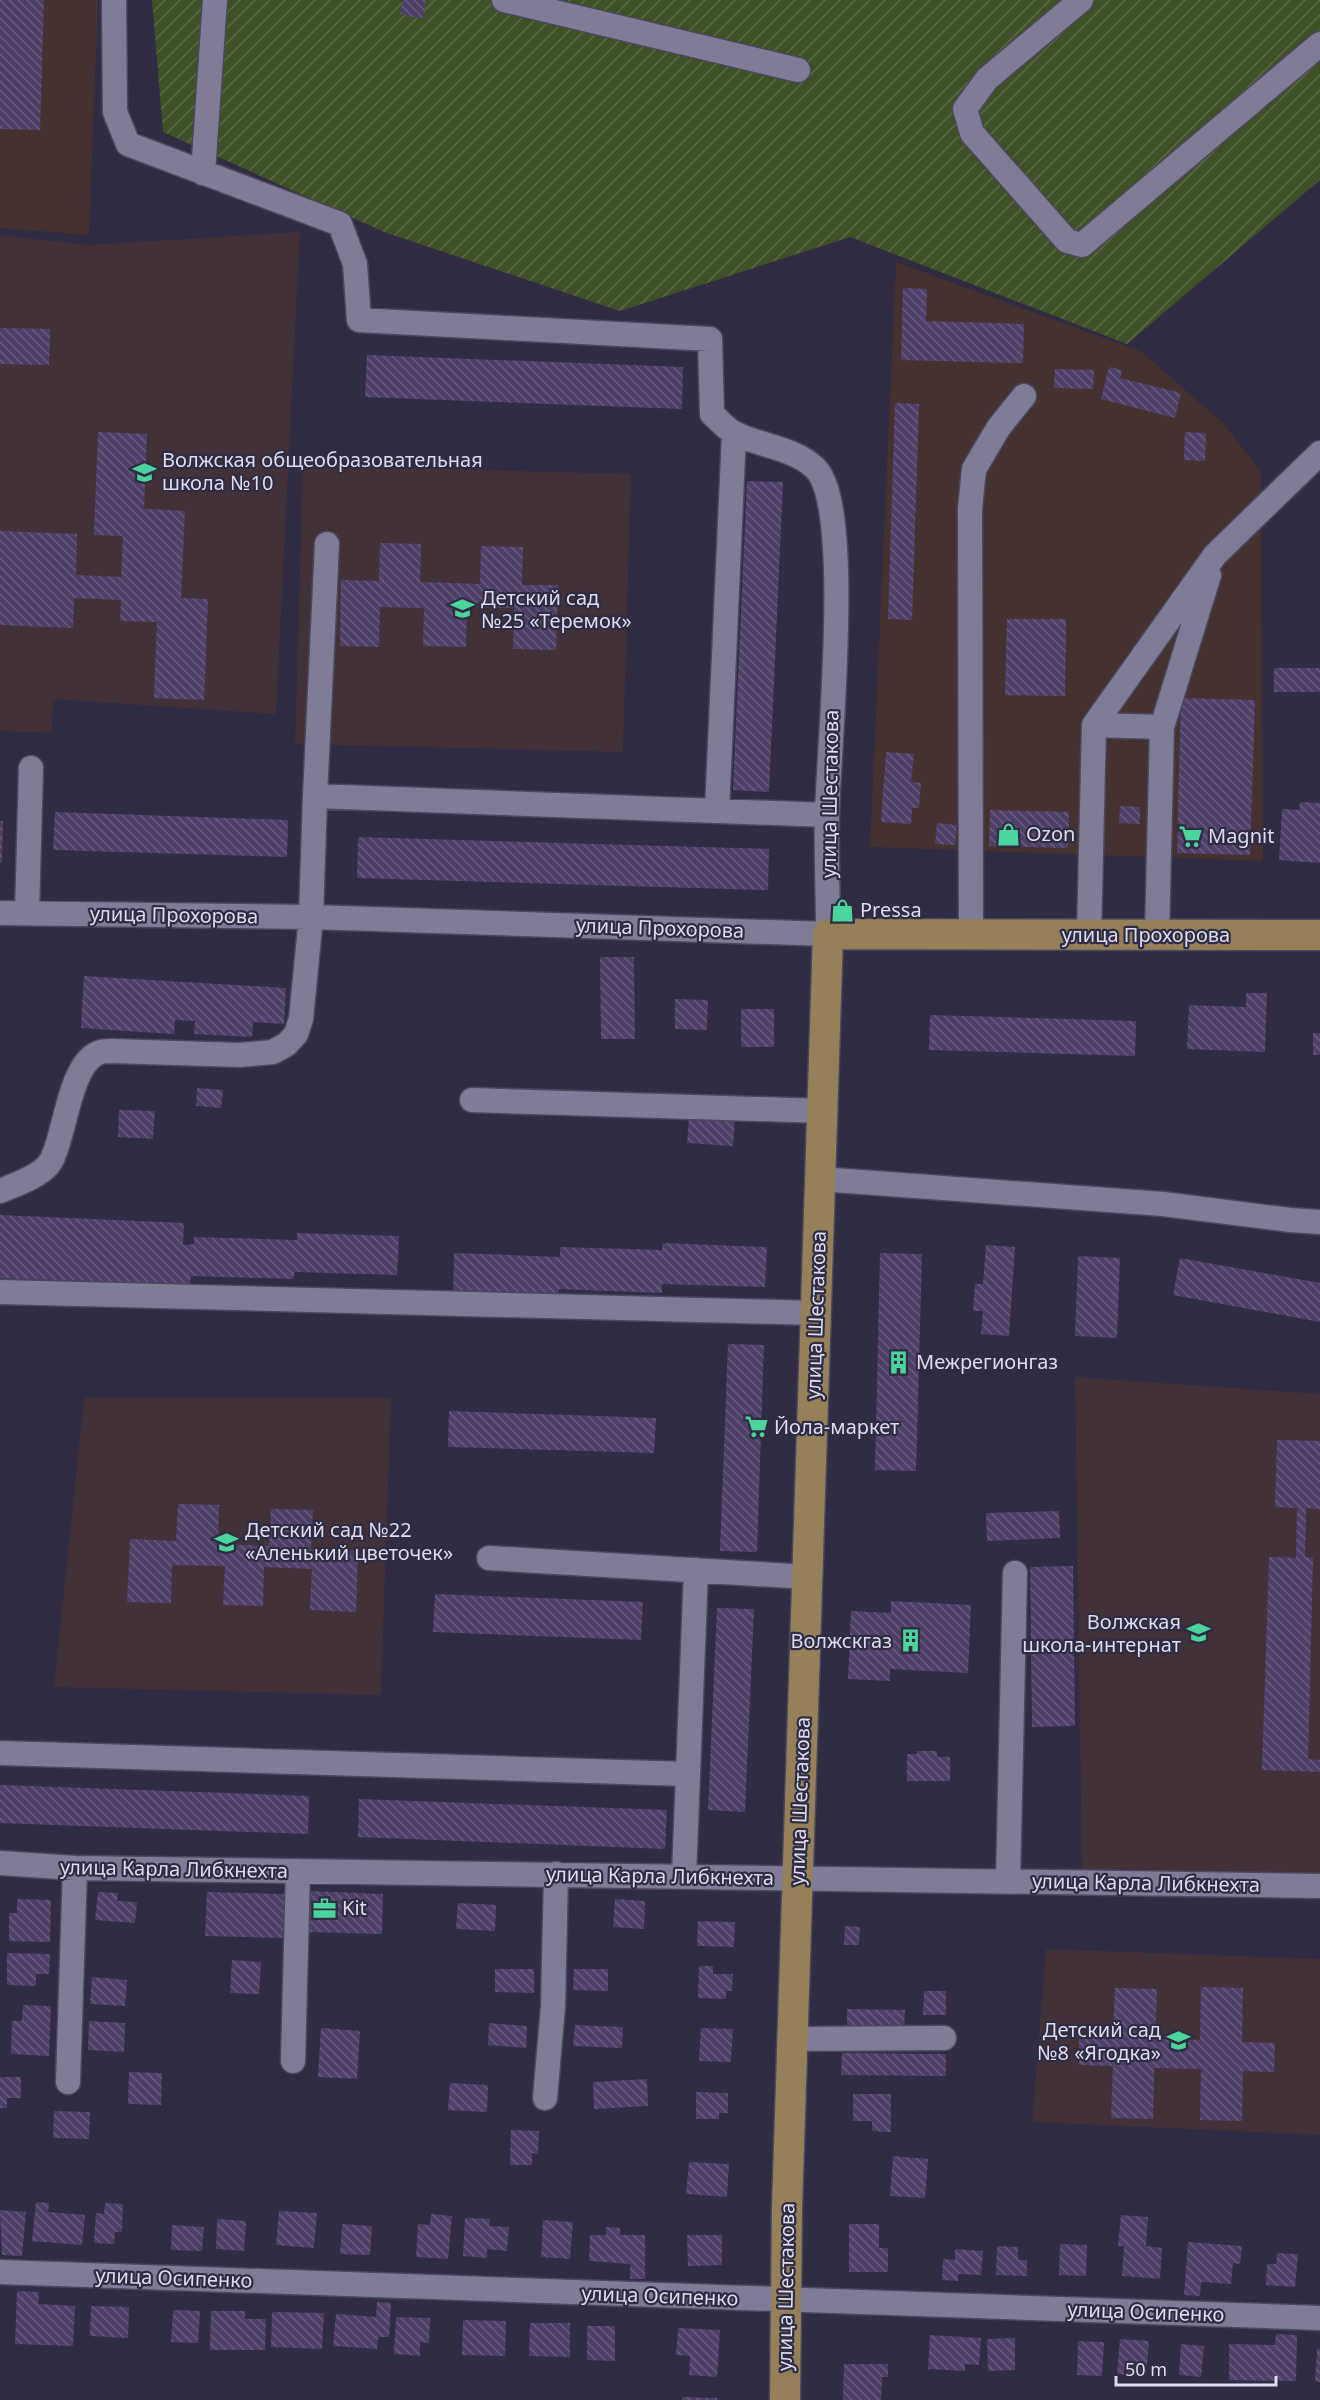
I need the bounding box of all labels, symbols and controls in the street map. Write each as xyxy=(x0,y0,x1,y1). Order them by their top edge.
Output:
place label: Волжская общеобразовательная школа №10 xyxy=(162,446,483,496)
school or university icon: Волжская общеобразовательная школа №10 xyxy=(131,459,157,485)
place label: Детский сад №25 «Теремок» xyxy=(481,584,632,634)
school or university icon: Детский сад №25 «Теремок» xyxy=(450,596,476,622)
street label: улица Шестакова xyxy=(815,710,844,878)
place label: Ozon xyxy=(1026,820,1075,847)
shop icon: Ozon xyxy=(995,821,1021,847)
place label: Magnit xyxy=(1208,822,1274,849)
supermarket icon: Magnit xyxy=(1177,823,1203,849)
place label: Pressa xyxy=(860,896,922,923)
shop icon: Pressa xyxy=(829,897,855,923)
street label: улица Прохорова xyxy=(90,900,258,929)
street label: улица Прохорова xyxy=(575,911,745,944)
street label: улица Прохорова xyxy=(1062,921,1230,948)
street label: улица Шестакова xyxy=(799,1230,832,1400)
place label: Межрегионгаз xyxy=(916,1348,1058,1375)
building icon: Межрегионгаз xyxy=(885,1349,911,1375)
place label: Йола-маркет xyxy=(774,1413,899,1440)
supermarket icon: Йола-маркет xyxy=(743,1414,769,1440)
place label: Детский сад №22 «Аленький цветочек» xyxy=(245,1516,453,1566)
school or university icon: Детский сад №22 «Аленький цветочек» xyxy=(214,1529,240,1555)
place label: Волжская школа-интернат xyxy=(1022,1608,1181,1658)
school or university icon: Волжская школа-интернат xyxy=(1186,1620,1212,1646)
place label: Волжскгаз xyxy=(790,1627,892,1654)
building icon: Волжскгаз xyxy=(897,1628,923,1654)
street label: улица Шестакова xyxy=(783,1716,816,1886)
street label: улица Карла Либкнехта xyxy=(60,1853,288,1884)
street label: улица Карла Либкнехта xyxy=(546,1860,774,1891)
street label: улица Карла Либкнехта xyxy=(1032,1867,1260,1898)
place label: Kit xyxy=(342,1894,367,1921)
office icon: Kit xyxy=(311,1895,337,1921)
place label: Детский сад №8 «Ягодка» xyxy=(1037,2016,1161,2066)
school or university icon: Детский сад №8 «Ягодка» xyxy=(1166,2028,1192,2054)
street label: улица Шестакова xyxy=(771,2203,800,2371)
street label: улица Осипенко xyxy=(95,2261,253,2294)
street label: улица Осипенко xyxy=(581,2279,739,2312)
street label: улица Осипенко xyxy=(1067,2295,1225,2328)
scale bar xyxy=(1116,2349,1276,2387)
text: 50 m xyxy=(1125,2357,1167,2381)

